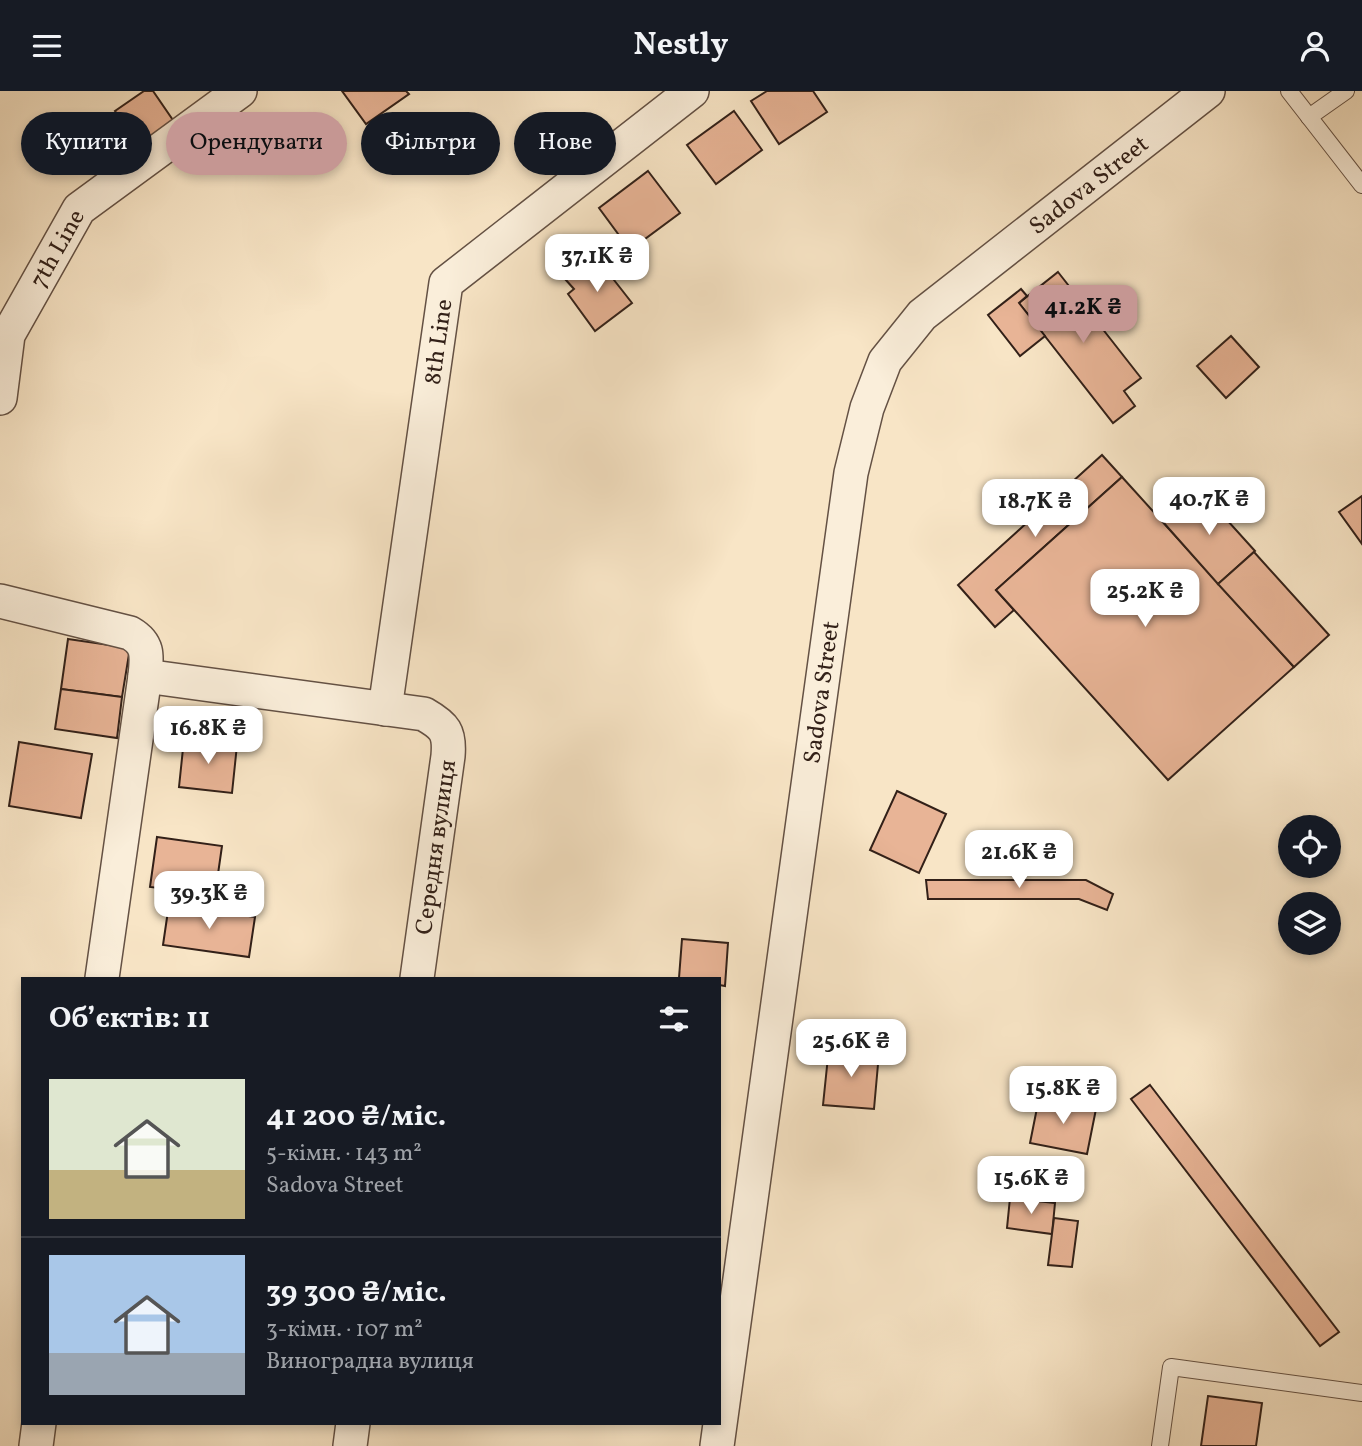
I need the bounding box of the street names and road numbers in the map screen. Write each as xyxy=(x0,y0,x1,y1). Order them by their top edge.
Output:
street label: Sadova Street xyxy=(1023,128,1157,244)
street label: 7th Line xyxy=(23,204,94,295)
street label: 8th Line xyxy=(417,297,463,387)
street label: Sadova Street xyxy=(796,619,849,766)
street label: Середня вулиця xyxy=(408,758,466,937)

